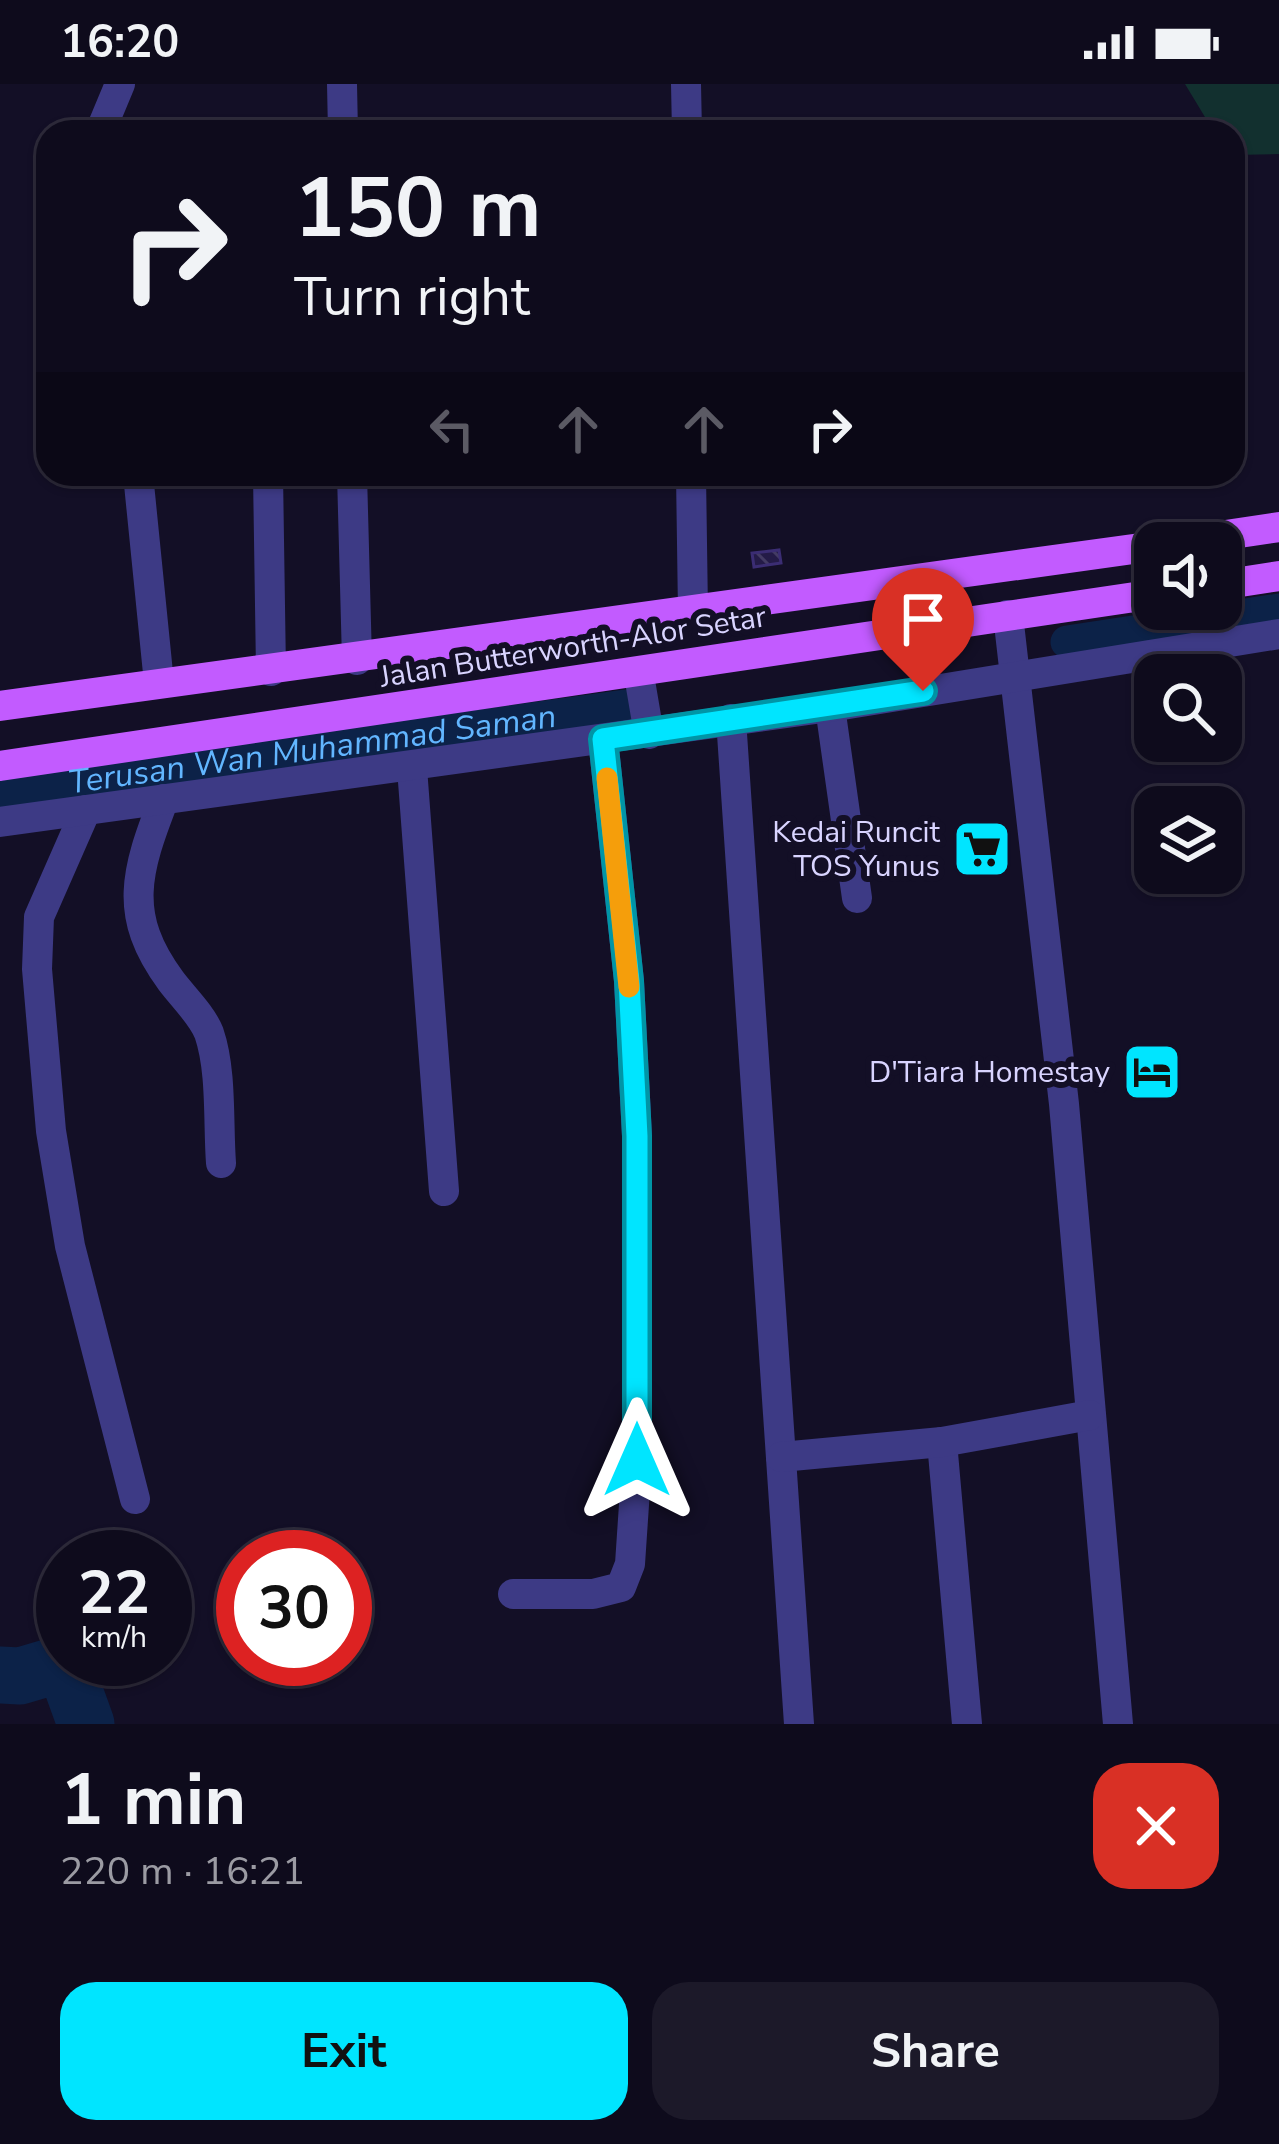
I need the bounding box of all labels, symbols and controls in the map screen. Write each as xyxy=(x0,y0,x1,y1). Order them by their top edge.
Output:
text: 16:20 xyxy=(60,12,179,73)
text: 150 m xyxy=(294,151,542,266)
icon: right xyxy=(96,168,252,324)
text: Turn right xyxy=(294,260,530,334)
icon: left xyxy=(419,396,485,462)
icon: ahead xyxy=(545,396,611,462)
icon: ahead xyxy=(671,396,737,462)
icon: right xyxy=(797,396,863,462)
map controls xyxy=(1134,522,1242,894)
button: sound xyxy=(1134,522,1242,630)
pin xyxy=(872,568,974,691)
icon: arrive xyxy=(890,586,956,652)
street label: Jalan Butterworth-Alor Setar xyxy=(376,596,769,698)
button: search xyxy=(1134,654,1242,762)
water label: Terusan Wan Muhammad Saman xyxy=(65,693,559,805)
button: layers xyxy=(1134,786,1242,894)
place label: Kedai Runcit TOS Yunus xyxy=(772,812,940,887)
supermarket icon: Kedai Runcit TOS Yunus xyxy=(951,818,1013,880)
hotel icon: D'Tiara Homestay xyxy=(1121,1041,1183,1103)
place label: D'Tiara Homestay xyxy=(869,1052,1111,1093)
position arrow xyxy=(574,1397,700,1523)
speed limit sign: 30 xyxy=(216,1530,372,1686)
text: 22 xyxy=(78,1552,150,1634)
text: km/h xyxy=(81,1617,147,1658)
text: 1 min xyxy=(60,1751,246,1849)
button: close xyxy=(1093,1763,1219,1889)
text: 220 m · 16:21 xyxy=(60,1845,305,1898)
button: Exit xyxy=(60,1982,628,2120)
button: Share xyxy=(652,1982,1219,2120)

